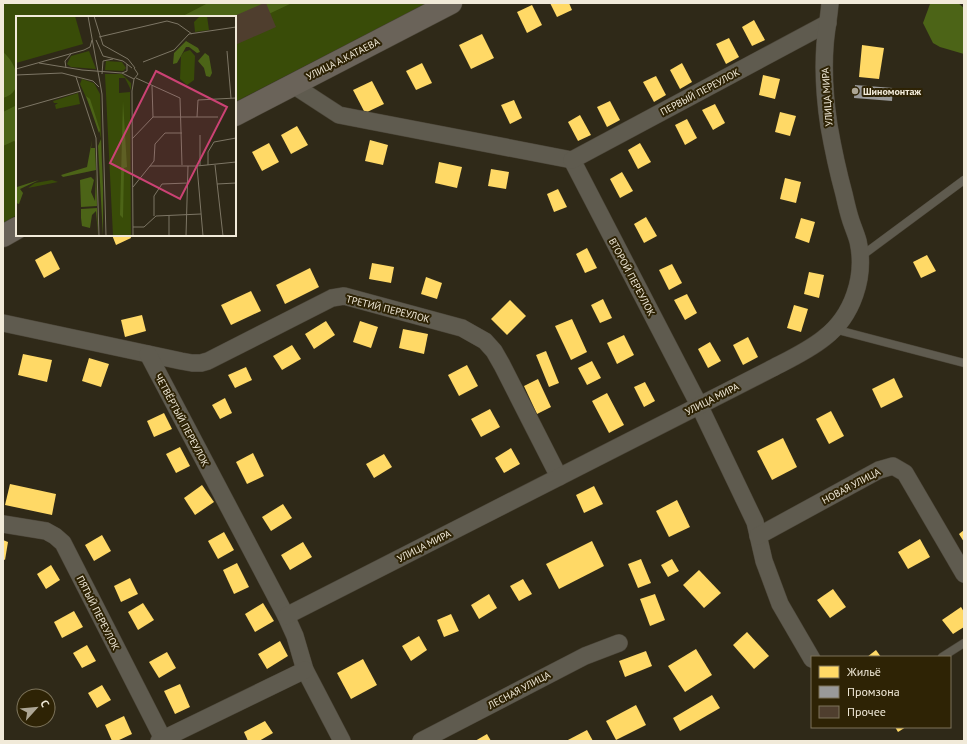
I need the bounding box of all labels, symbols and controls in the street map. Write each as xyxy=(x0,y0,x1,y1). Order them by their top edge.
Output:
inset map xyxy=(16,16,236,236)
street label: УЛИЦА А.КАТАЕВА xyxy=(304,35,382,83)
street label: ПЕРВЫЙ ПЕРЕУЛОК xyxy=(658,66,742,118)
street label: УЛИЦА МИРА xyxy=(818,67,836,127)
place label: Шиномонтаж xyxy=(863,85,921,98)
marker: Шиномонтаж xyxy=(850,86,860,96)
street label: ВТОРОЙ ПЕРЕУЛОК xyxy=(606,236,658,318)
street label: ТРЕТИЙ ПЕРЕУЛОК xyxy=(345,292,431,326)
street label: ЧЕТВЁРТЫЙ ПЕРЕУЛОК xyxy=(152,371,212,469)
street label: УЛИЦА МИРА xyxy=(683,380,741,418)
street label: НОВАЯ УЛИЦА xyxy=(820,465,883,507)
street label: УЛИЦА МИРА xyxy=(395,527,453,565)
street label: ПЯТЫЙ ПЕРЕУЛОК xyxy=(74,573,122,653)
legend xyxy=(811,656,951,728)
text: Жильё xyxy=(846,664,881,679)
street label: ЛЕСНАЯ УЛИЦА xyxy=(485,668,553,712)
text: Промзона xyxy=(847,684,900,699)
north arrow xyxy=(16,688,56,728)
text: С xyxy=(37,698,53,709)
text: Прочее xyxy=(847,704,886,719)

